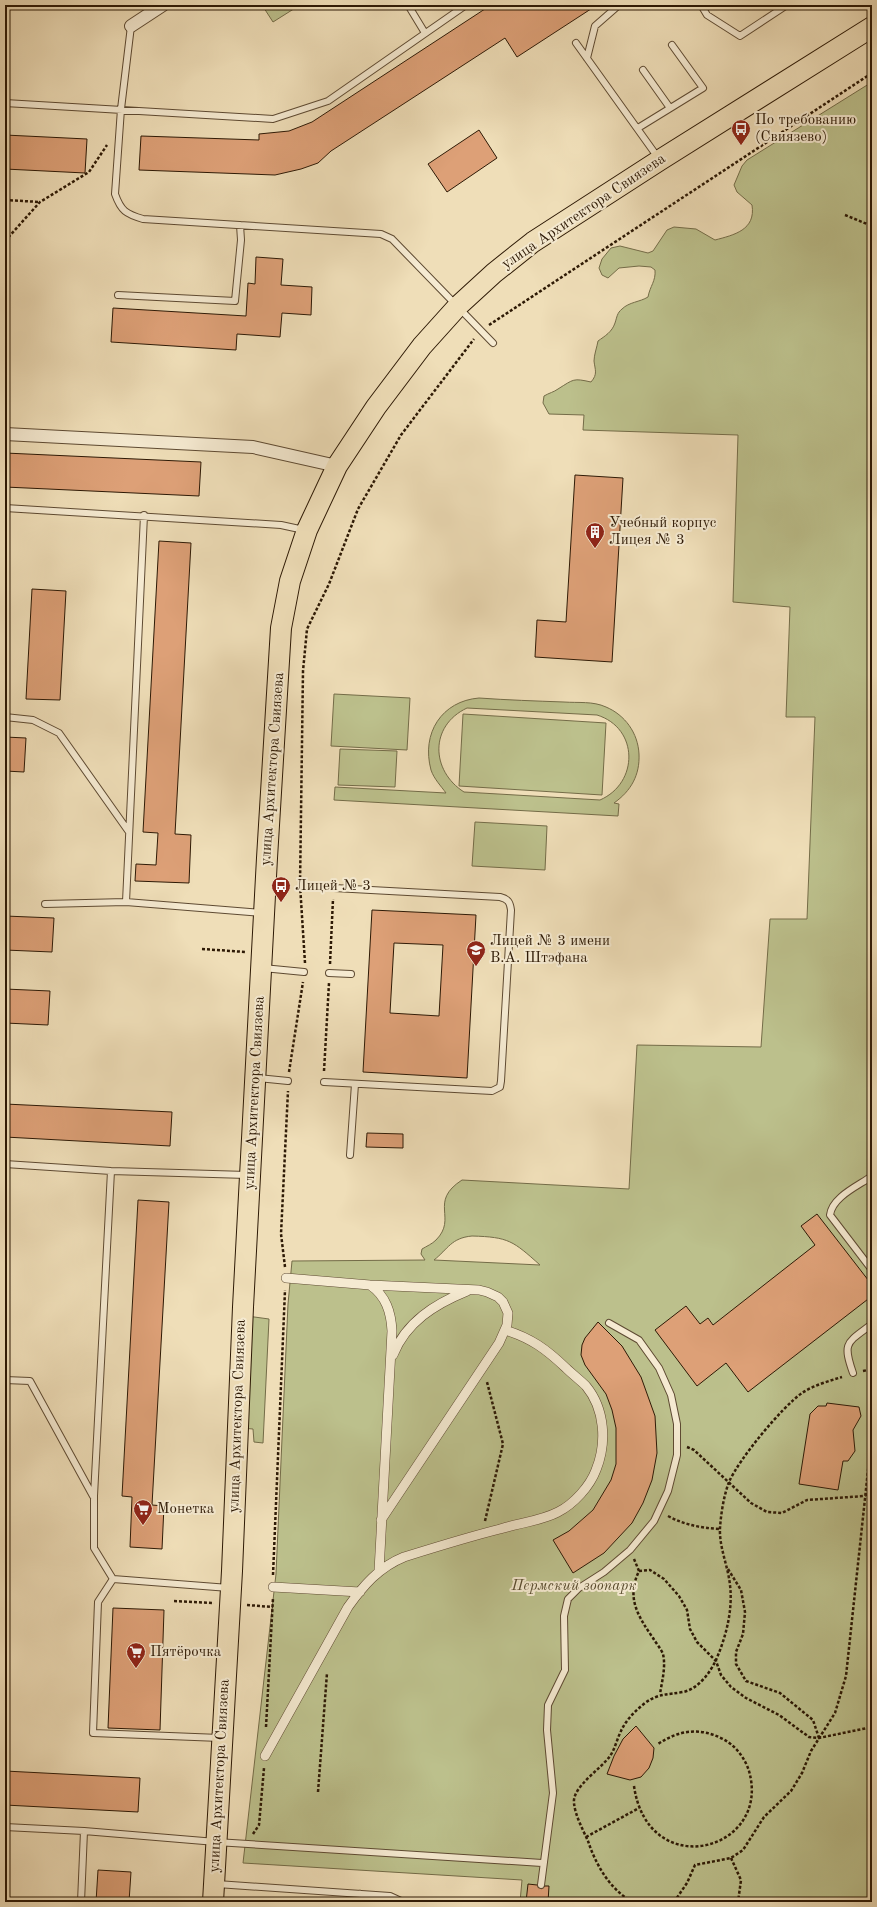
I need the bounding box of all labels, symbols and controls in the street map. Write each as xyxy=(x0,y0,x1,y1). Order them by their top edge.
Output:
place label: По требованию (Свиязево) xyxy=(755,113,856,145)
bus stop icon: По требованию (Свиязево) xyxy=(730,118,752,146)
street label: улица Архитектора Свиязева xyxy=(499,151,669,272)
place label: Учебный корпус Лицея № 3 xyxy=(609,516,717,548)
building icon: Учебный корпус Лицея № 3 xyxy=(584,521,606,549)
street label: улица Архитектора Свиязева xyxy=(259,671,287,866)
bus stop icon: Лицей № 3 xyxy=(270,875,292,903)
place label: Лицей № 3 xyxy=(295,879,371,894)
place label: Лицей № 3 имени В.А. Штэфана xyxy=(490,934,610,966)
school or university icon: Лицей № 3 имени В.А. Штэфана xyxy=(465,939,487,967)
street label: улица Архитектора Свиязева xyxy=(242,995,268,1190)
street label: улица Архитектора Свиязева xyxy=(227,1318,249,1513)
supermarket icon: Монетка xyxy=(132,1498,154,1526)
place label: Монетка xyxy=(157,1502,215,1517)
park label: Пермский зоопарк xyxy=(510,1579,637,1594)
supermarket icon: Пятёрочка xyxy=(125,1641,147,1669)
place label: Пятёрочка xyxy=(150,1645,222,1660)
street label: улица Архитектора Свиязева xyxy=(207,1678,233,1873)

